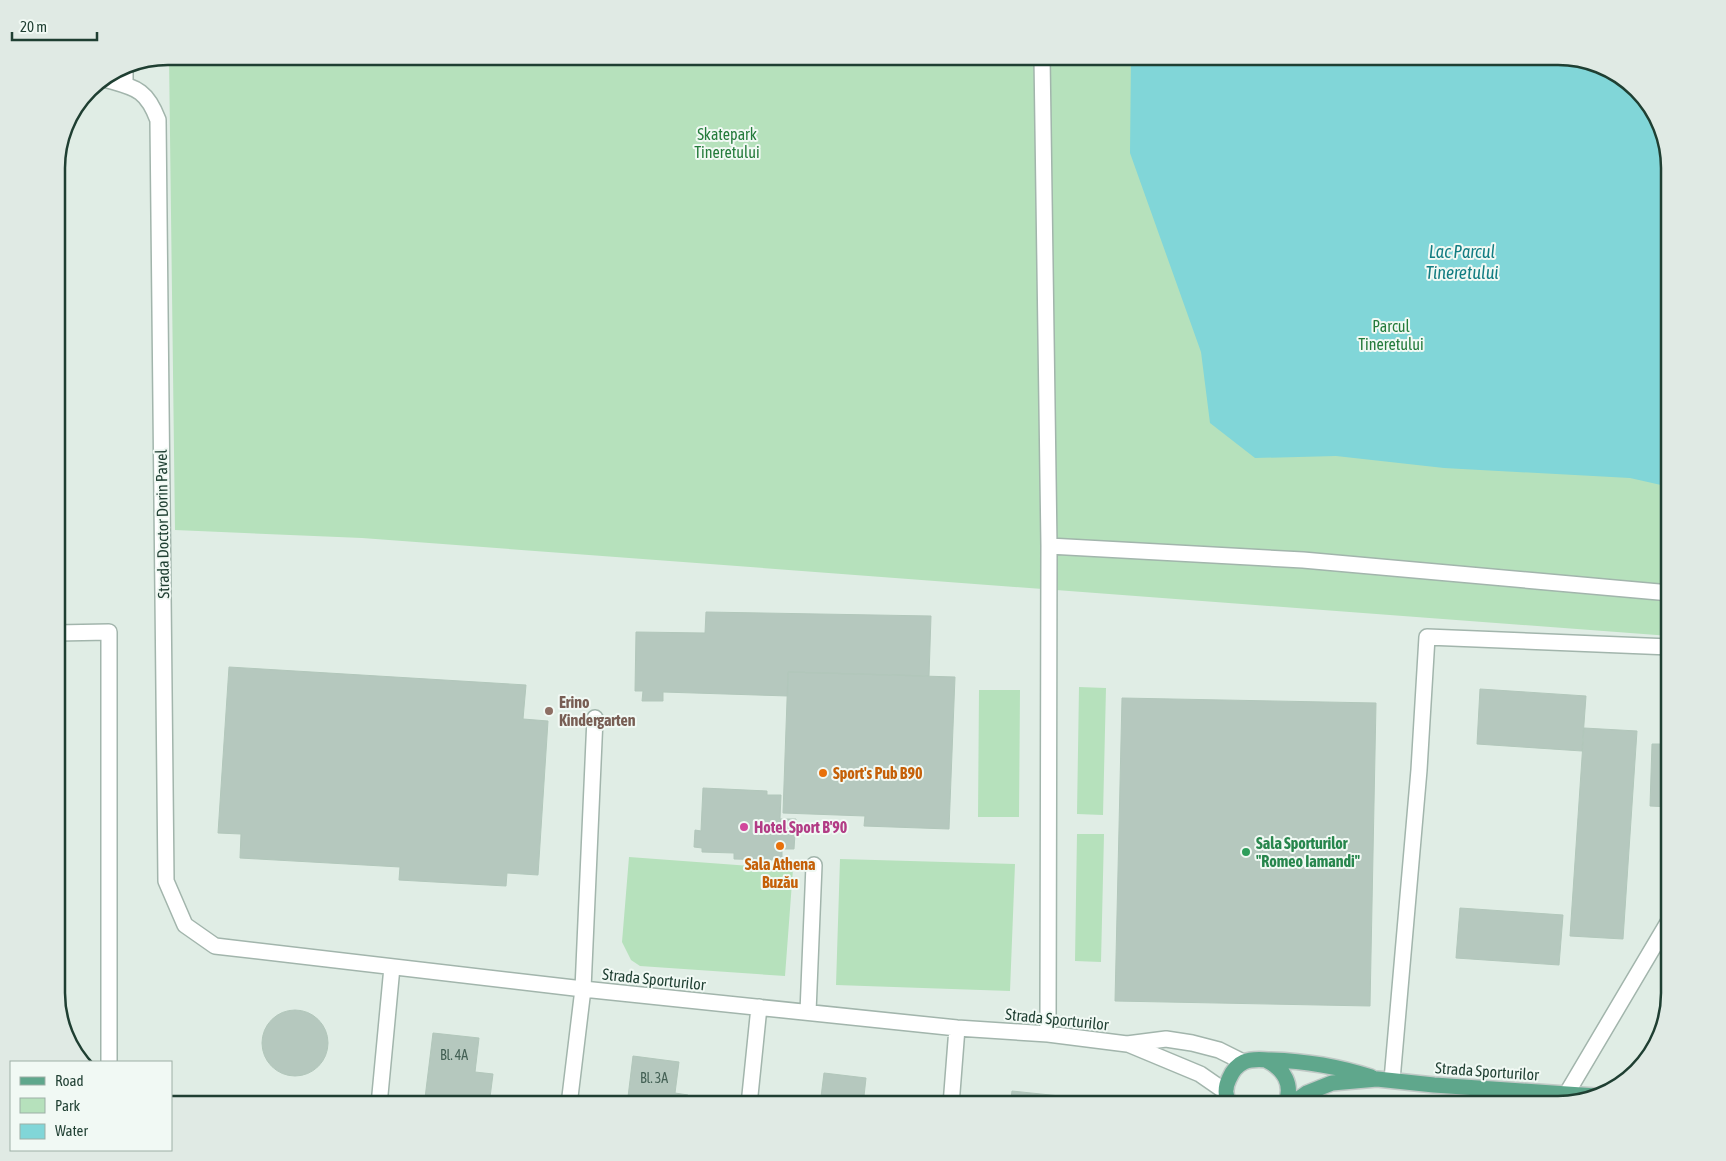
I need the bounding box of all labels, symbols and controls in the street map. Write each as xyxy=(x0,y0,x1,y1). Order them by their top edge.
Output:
scale bar xyxy=(12,10,98,42)
text: 20 m xyxy=(20,18,47,35)
park label: Skatepark Tineretului xyxy=(694,125,760,161)
water label: Lac Parcul Tineretului xyxy=(1425,241,1499,283)
park label: Parcul Tineretului xyxy=(1358,317,1424,353)
street label: Strada Doctor Dorin Pavel xyxy=(152,448,172,599)
place label: Erino Kindergarten xyxy=(559,693,636,729)
marker: Erino Kindergarten xyxy=(543,705,555,717)
place label: Sport's Pub B90 xyxy=(833,764,923,782)
marker: Sport's Pub B90 xyxy=(817,767,829,779)
place label: Hotel Sport B'90 xyxy=(754,818,848,836)
marker: Hotel Sport B'90 xyxy=(738,821,750,833)
place label: Sala Sporturilor "Romeo Iamandi" xyxy=(1256,834,1361,870)
marker: Sala Athena Buzău xyxy=(774,840,786,852)
marker: Sala Sporturilor "Romeo Iamandi" xyxy=(1240,846,1252,858)
place label: Sala Athena Buzău xyxy=(745,855,815,891)
street label: Strada Sporturilor xyxy=(601,965,707,994)
street label: Strada Sporturilor xyxy=(1004,1005,1110,1034)
house number: Bl. 4A xyxy=(440,1047,468,1063)
street label: Strada Sporturilor xyxy=(1435,1058,1540,1085)
legend xyxy=(10,1061,172,1151)
house number: Bl. 3A xyxy=(640,1070,668,1086)
text: Road xyxy=(55,1072,84,1089)
text: Park xyxy=(55,1097,80,1114)
text: Water xyxy=(55,1122,88,1139)

